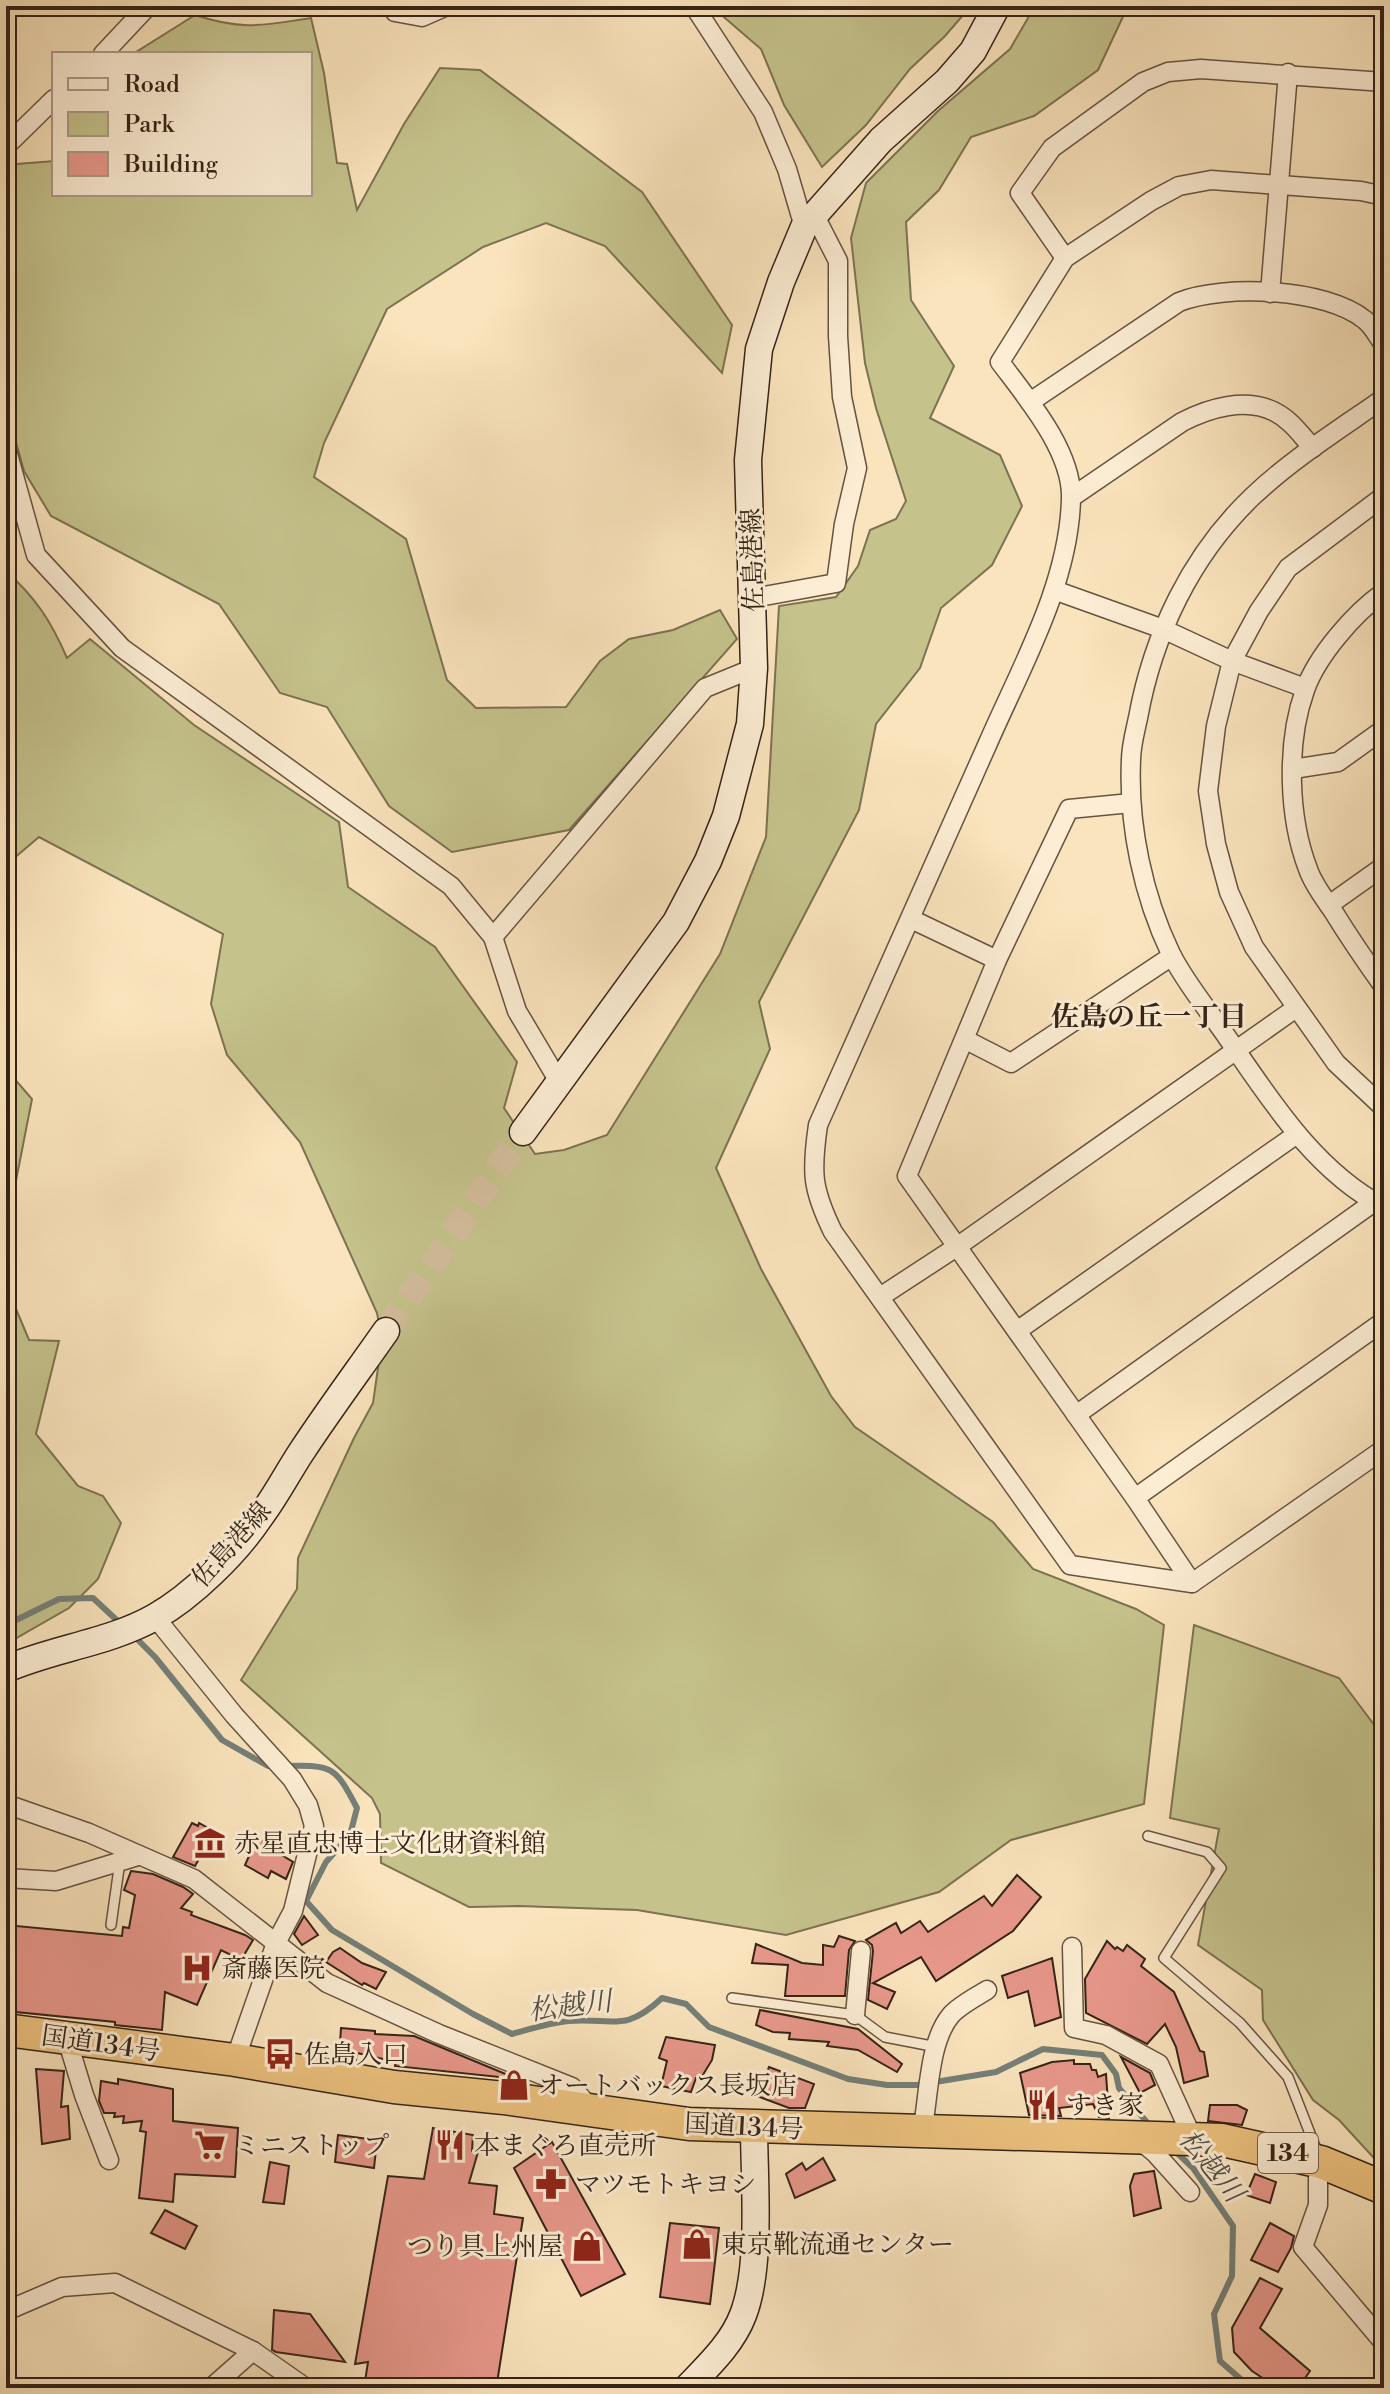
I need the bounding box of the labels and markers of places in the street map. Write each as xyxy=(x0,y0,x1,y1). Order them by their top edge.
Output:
museum icon: 赤星直忠博士文化財資料館 xyxy=(193,1826,227,1860)
place label: 赤星直忠博士文化財資料館 xyxy=(234,1828,546,1860)
hospital icon: 斎藤医院 xyxy=(180,1951,214,1985)
place label: 斎藤医院 xyxy=(221,1953,325,1985)
bus stop icon: 佐島入口 xyxy=(263,2037,297,2071)
place label: 佐島入口 xyxy=(304,2039,408,2071)
shop icon: オートバックス長坂店 xyxy=(497,2068,531,2102)
place label: オートバックス長坂店 xyxy=(538,2070,797,2102)
restaurant icon: すき家 xyxy=(1025,2088,1059,2122)
place label: すき家 xyxy=(1066,2090,1144,2122)
supermarket icon: ミニストップ xyxy=(193,2128,227,2162)
restaurant icon: 本まぐろ直売所 xyxy=(433,2128,467,2162)
place label: ミニストップ xyxy=(234,2130,389,2162)
place label: 本まぐろ直売所 xyxy=(474,2130,656,2162)
pharmacy icon: マツモトキヨシ xyxy=(534,2167,568,2201)
place label: マツモトキヨシ xyxy=(575,2169,756,2201)
shop icon: 東京靴流通センター xyxy=(680,2227,714,2261)
shop icon: つり具上州屋 xyxy=(570,2229,604,2263)
place label: 東京靴流通センター xyxy=(721,2229,954,2261)
place label: つり具上州屋 xyxy=(407,2231,563,2263)

